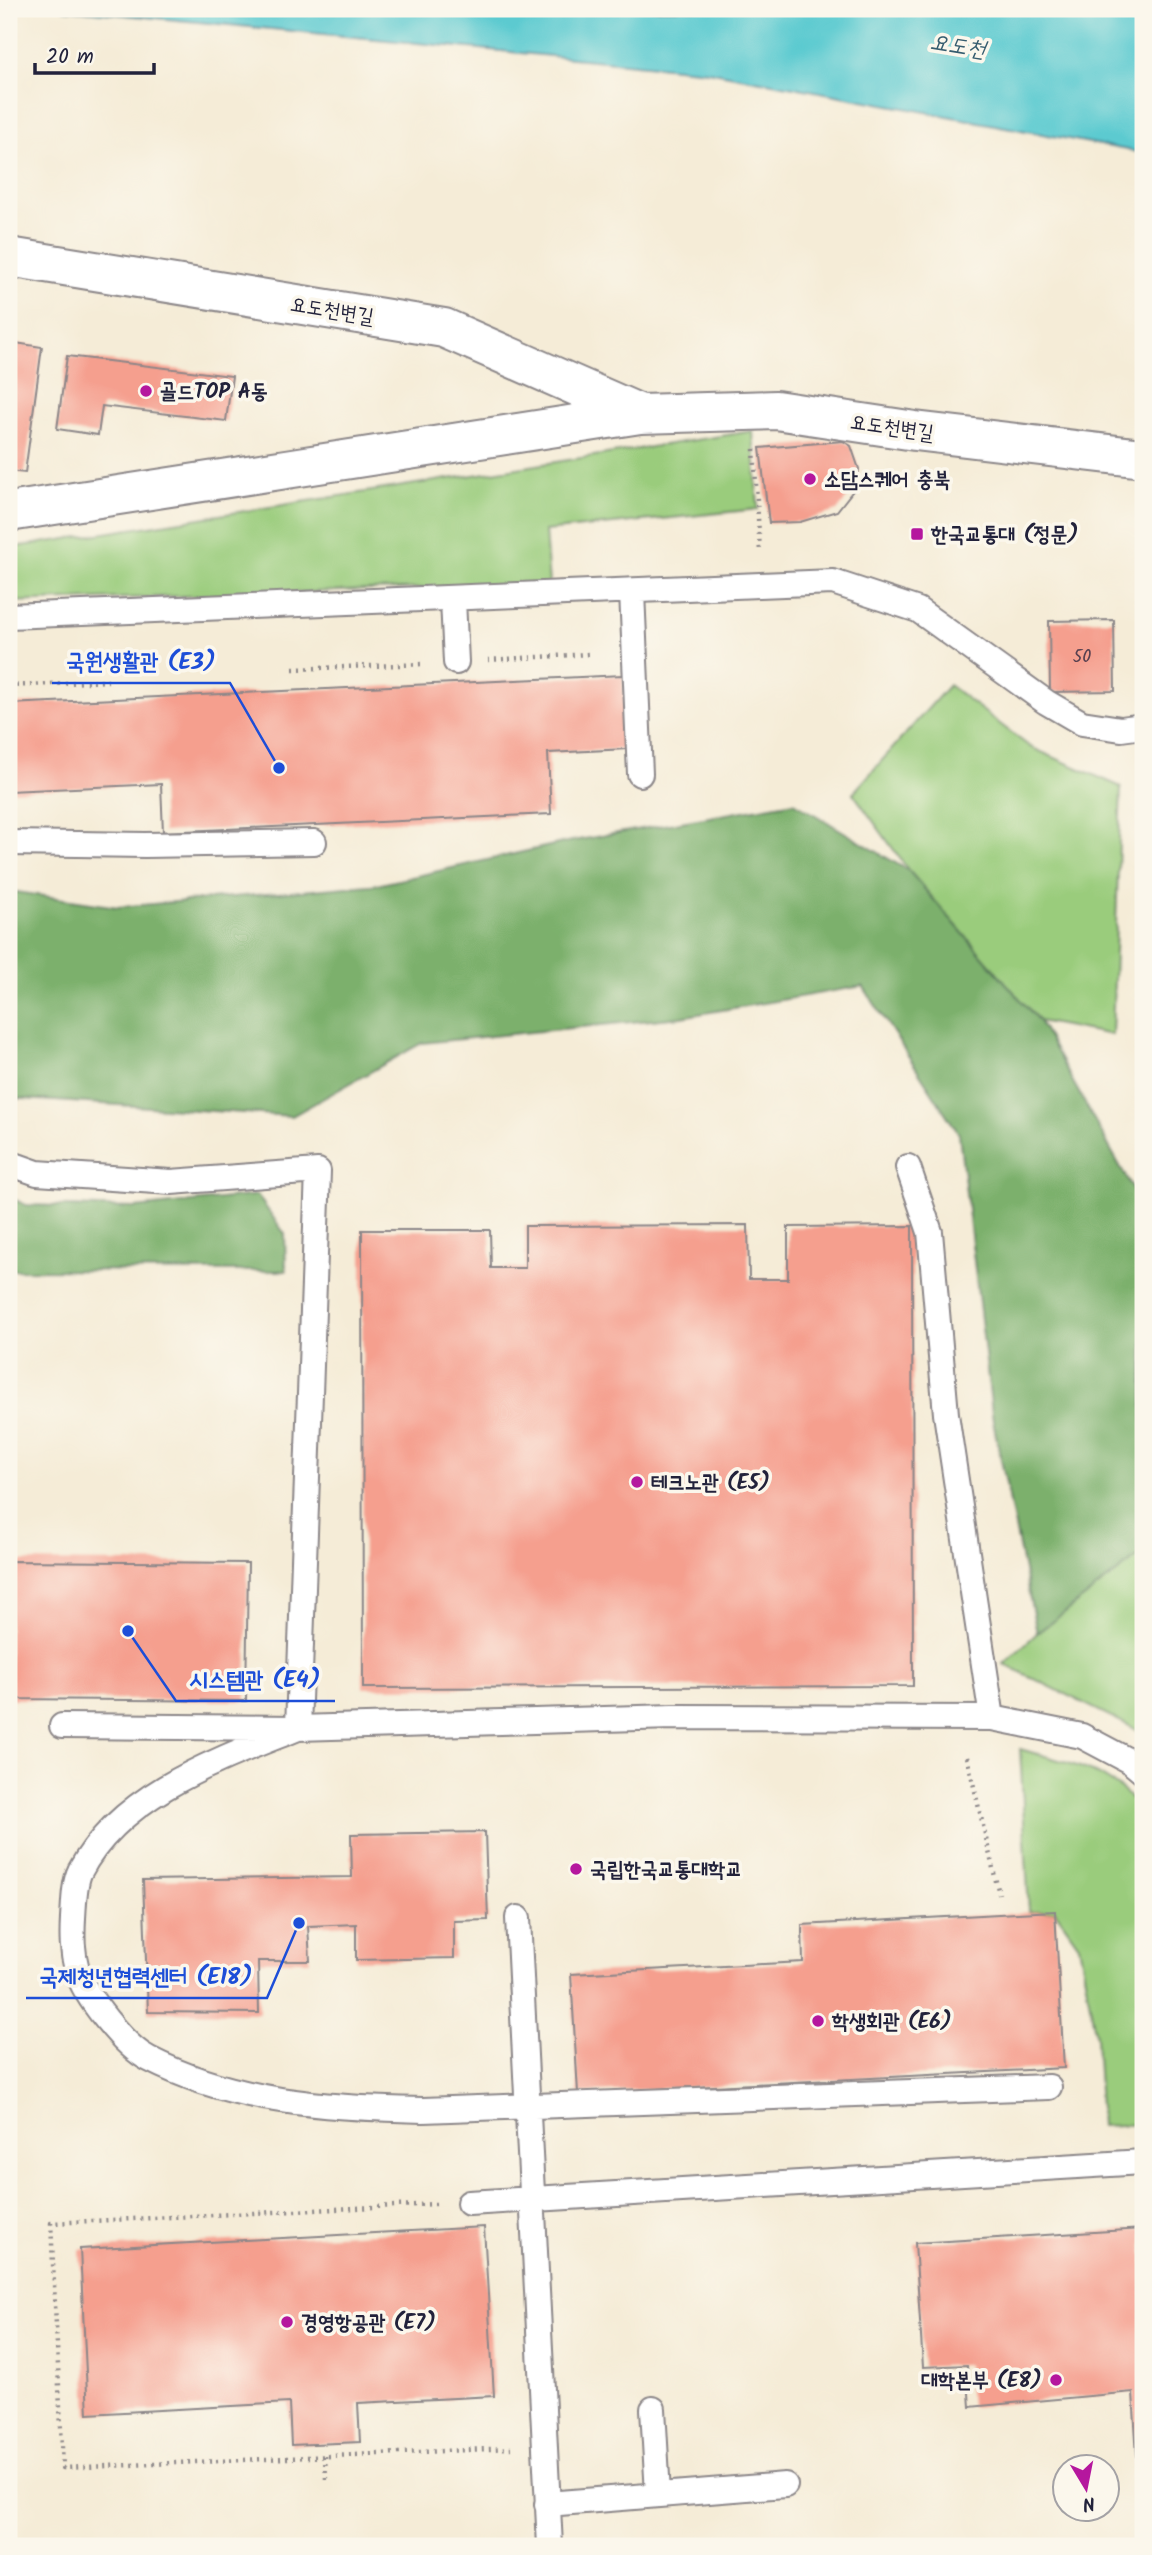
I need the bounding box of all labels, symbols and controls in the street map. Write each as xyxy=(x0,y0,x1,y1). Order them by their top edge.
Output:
water label: 요도천 xyxy=(927,25,990,69)
scale bar xyxy=(35,32,154,76)
text: 20 m xyxy=(46,41,94,74)
street label: 요도천변길 xyxy=(287,289,376,334)
place label: 골드TOP A동 xyxy=(160,376,268,409)
marker: 골드TOP A동 xyxy=(138,383,154,399)
street label: 요도천변길 xyxy=(848,406,936,451)
place label: 소담스퀘어 충북 xyxy=(824,464,950,497)
marker: 소담스퀘어 충북 xyxy=(802,471,818,487)
place label: 한국교통대 (정문) xyxy=(930,519,1079,552)
marker: 한국교통대 (정문) xyxy=(909,526,925,542)
callout: 국원생활관 (E3) xyxy=(52,639,230,683)
house number: 50 xyxy=(1073,643,1091,672)
text: 국원생활관 (E3) xyxy=(66,645,216,681)
place label: 테크노관 (E5) xyxy=(651,1467,770,1500)
marker: 테크노관 (E5) xyxy=(629,1474,645,1490)
callout: 시스템관 (E4) xyxy=(176,1657,335,1701)
text: 시스템관 (E4) xyxy=(189,1663,321,1699)
place label: 국립한국교통대학교 xyxy=(590,1854,742,1887)
marker: 국립한국교통대학교 xyxy=(568,1861,584,1877)
callout: 국제청년협력센터 (E18) xyxy=(26,1954,267,1998)
text: 국제청년협력센터 (E18) xyxy=(39,1960,253,1996)
place label: 학생회관 (E6) xyxy=(831,2006,952,2039)
marker: 학생회관 (E6) xyxy=(810,2013,826,2029)
place label: 경영항공관 (E7) xyxy=(301,2307,436,2340)
marker: 경영항공관 (E7) xyxy=(279,2314,295,2330)
place label: 대학본부 (E8) xyxy=(921,2365,1042,2398)
marker: 대학본부 (E8) xyxy=(1048,2372,1064,2388)
north arrow xyxy=(1050,2454,1120,2524)
text: N xyxy=(1080,2487,1097,2519)

